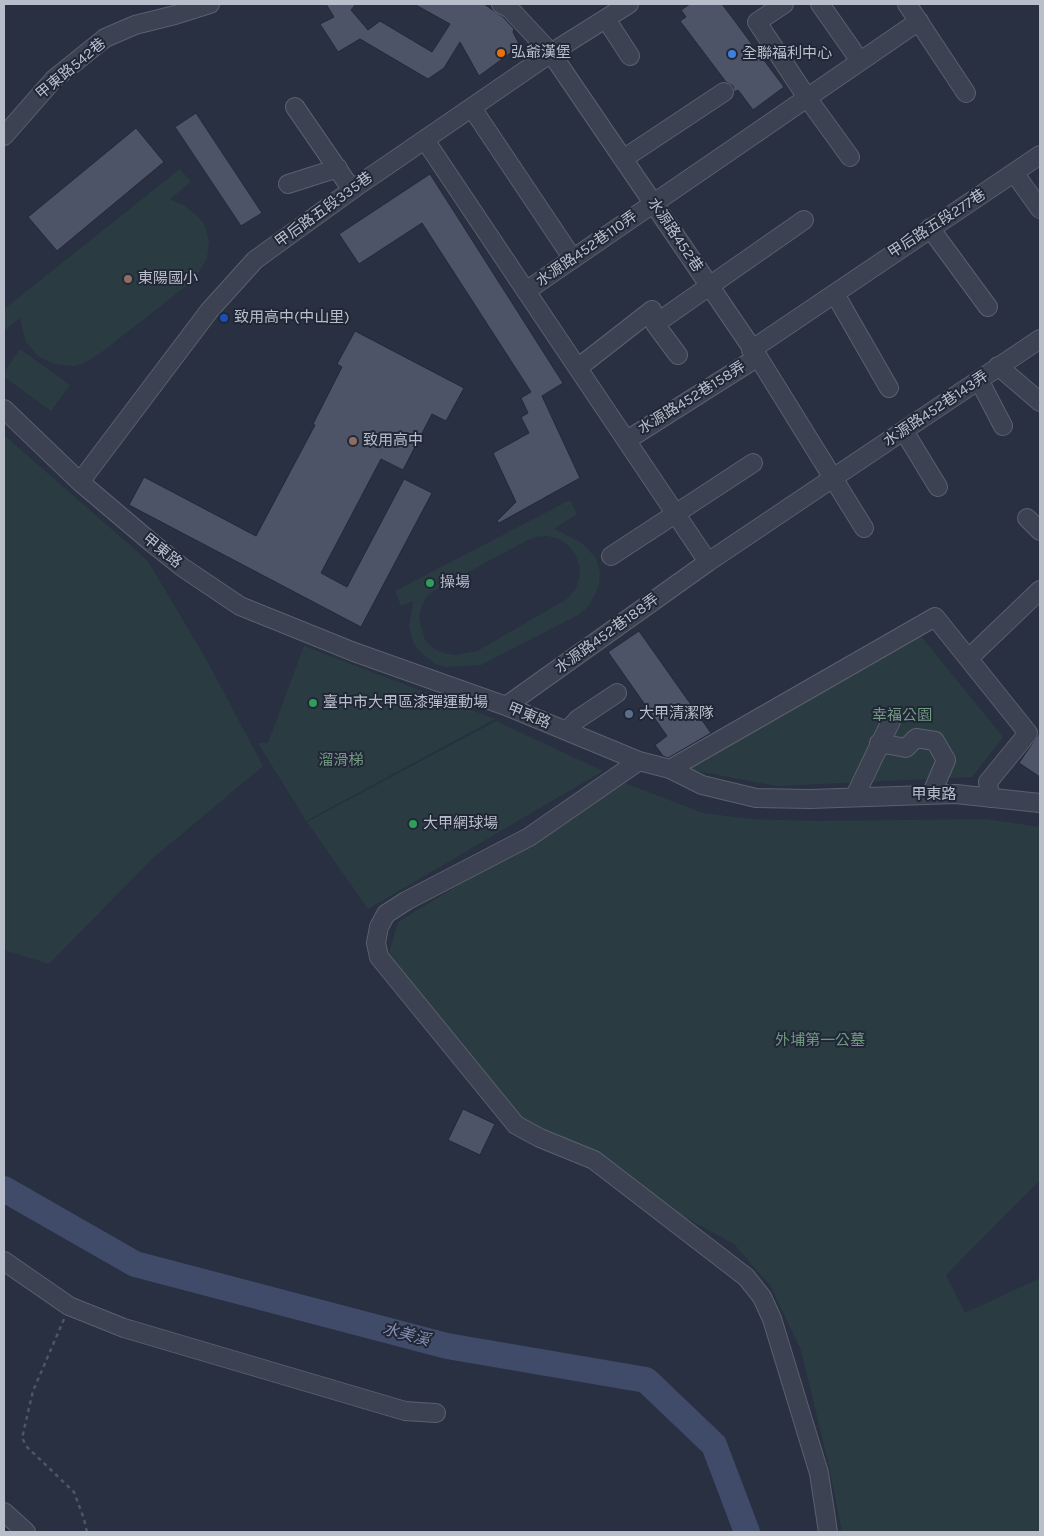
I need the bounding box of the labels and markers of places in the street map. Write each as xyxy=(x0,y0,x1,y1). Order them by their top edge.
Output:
place label: 弘爺漢堡 xyxy=(511,44,571,62)
place label: 全聯福利中心 xyxy=(742,45,832,63)
marker: 弘爺漢堡 xyxy=(495,47,507,59)
marker: 全聯福利中心 xyxy=(726,48,738,60)
place label: 東陽國小 xyxy=(138,270,198,288)
marker: 東陽國小 xyxy=(122,273,134,285)
place label: 致用高中(中山里) xyxy=(234,309,350,327)
marker: 致用高中(中山里) xyxy=(218,312,230,324)
place label: 致用高中 xyxy=(363,432,423,450)
marker: 致用高中 xyxy=(347,435,359,447)
place label: 操場 xyxy=(440,574,470,592)
marker: 操場 xyxy=(424,577,436,589)
place label: 臺中市大甲區漆彈運動場 xyxy=(323,694,488,712)
marker: 臺中市大甲區漆彈運動場 xyxy=(307,697,319,709)
place label: 大甲清潔隊 xyxy=(639,705,714,723)
marker: 大甲清潔隊 xyxy=(623,708,635,720)
place label: 大甲網球場 xyxy=(423,815,498,833)
marker: 大甲網球場 xyxy=(407,818,419,830)

